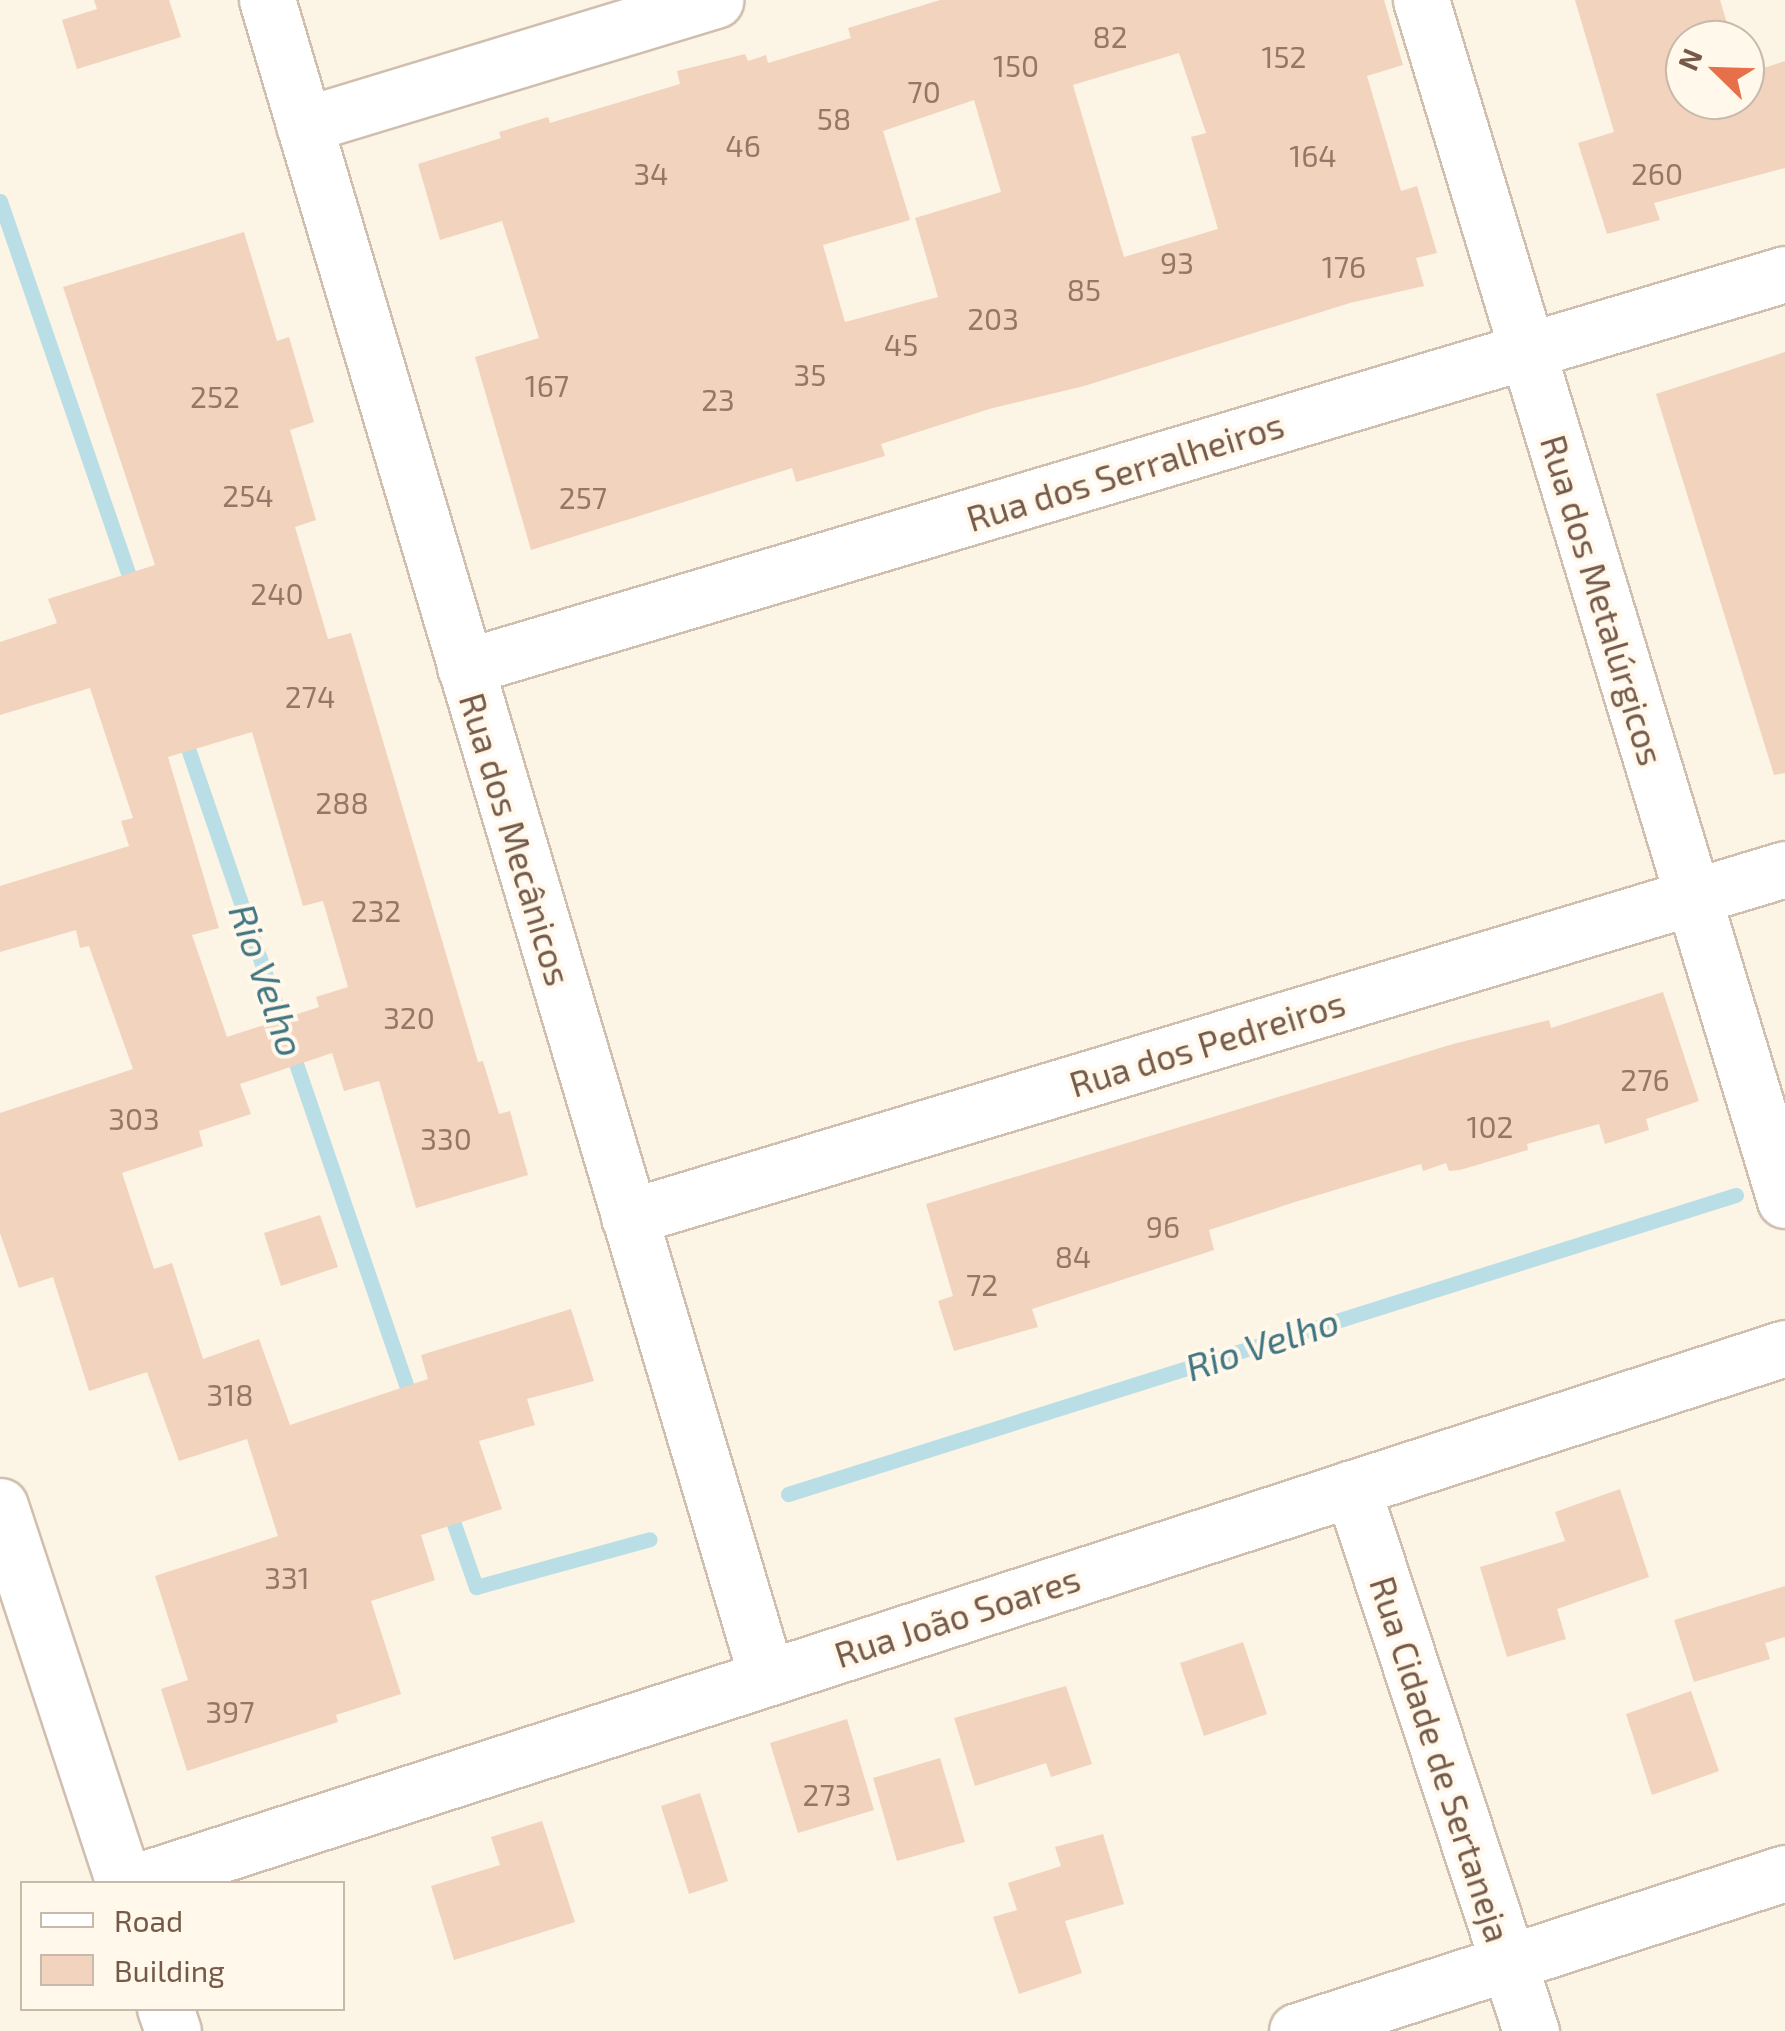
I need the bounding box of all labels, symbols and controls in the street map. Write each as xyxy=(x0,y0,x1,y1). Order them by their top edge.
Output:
house number: 82 xyxy=(1092,18,1128,54)
north arrow xyxy=(1665,20,1765,120)
house number: 152 xyxy=(1262,38,1306,74)
text: N xyxy=(1670,43,1709,75)
house number: 150 xyxy=(993,47,1039,83)
house number: 70 xyxy=(907,73,941,109)
house number: 58 xyxy=(817,100,851,136)
house number: 46 xyxy=(725,127,761,163)
house number: 164 xyxy=(1289,137,1337,173)
house number: 34 xyxy=(633,155,669,191)
house number: 260 xyxy=(1631,155,1683,191)
house number: 93 xyxy=(1160,244,1194,280)
house number: 176 xyxy=(1322,248,1366,284)
house number: 85 xyxy=(1067,271,1101,307)
house number: 203 xyxy=(967,300,1019,336)
house number: 45 xyxy=(884,326,918,362)
house number: 35 xyxy=(794,356,826,392)
house number: 167 xyxy=(525,367,569,403)
house number: 252 xyxy=(190,378,240,414)
house number: 23 xyxy=(701,381,735,417)
street label: Rua dos Serralheiros xyxy=(961,403,1289,539)
street label: Rua dos Metalúrgicos xyxy=(1533,430,1673,770)
house number: 254 xyxy=(222,477,274,513)
house number: 257 xyxy=(559,479,607,515)
house number: 240 xyxy=(250,575,304,611)
house number: 274 xyxy=(285,678,335,714)
street label: Rua dos Mecânicos xyxy=(452,688,580,990)
house number: 288 xyxy=(315,784,369,820)
house number: 232 xyxy=(351,892,401,928)
water label: Rio Velho xyxy=(220,897,314,1063)
street label: Rua dos Pedreiros xyxy=(1064,981,1350,1105)
house number: 320 xyxy=(383,999,435,1035)
house number: 276 xyxy=(1620,1061,1670,1097)
house number: 303 xyxy=(108,1100,160,1136)
house number: 102 xyxy=(1467,1108,1513,1144)
house number: 330 xyxy=(420,1120,472,1156)
house number: 96 xyxy=(1146,1208,1180,1244)
house number: 84 xyxy=(1055,1238,1091,1274)
house number: 72 xyxy=(966,1266,998,1302)
water label: Rio Velho xyxy=(1179,1298,1345,1390)
house number: 318 xyxy=(207,1376,253,1412)
street label: Rua João Soares xyxy=(829,1556,1085,1676)
house number: 331 xyxy=(264,1559,310,1595)
street label: Rua Cidade de Sertaneja xyxy=(1362,1571,1520,1947)
house number: 397 xyxy=(205,1693,255,1729)
house number: 273 xyxy=(803,1776,851,1812)
legend xyxy=(20,1881,345,2011)
text: Road xyxy=(114,1902,183,1938)
text: Building xyxy=(114,1952,225,1988)

